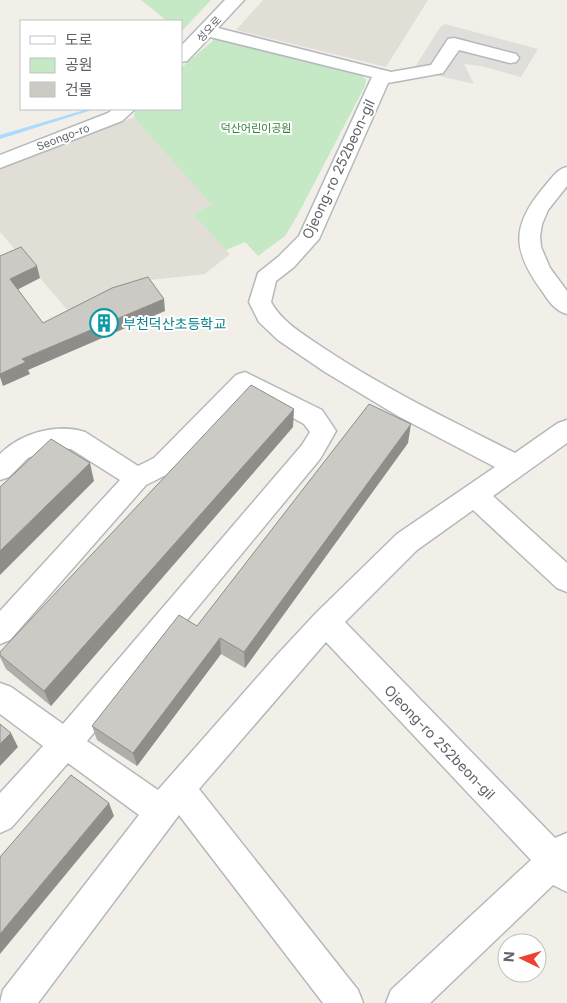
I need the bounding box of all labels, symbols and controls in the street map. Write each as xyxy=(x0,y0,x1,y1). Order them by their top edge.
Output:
street label: 성오로 xyxy=(194,13,224,45)
legend xyxy=(20,20,182,110)
text: 도로 xyxy=(65,30,93,49)
text: 공원 xyxy=(65,55,93,74)
text: 건물 xyxy=(65,80,93,99)
street label: Ojeong-ro 252beon-gil xyxy=(298,96,378,242)
street label: Seongo-ro xyxy=(35,120,92,153)
park label: 덕산어린이공원 xyxy=(221,121,291,135)
building icon: 부천덕산초등학교 xyxy=(89,308,119,338)
place label: 부천덕산초등학교 xyxy=(123,315,226,332)
street label: Ojeong-ro 252beon-gil xyxy=(381,681,499,803)
north arrow xyxy=(497,933,547,983)
text: N xyxy=(500,951,517,963)

